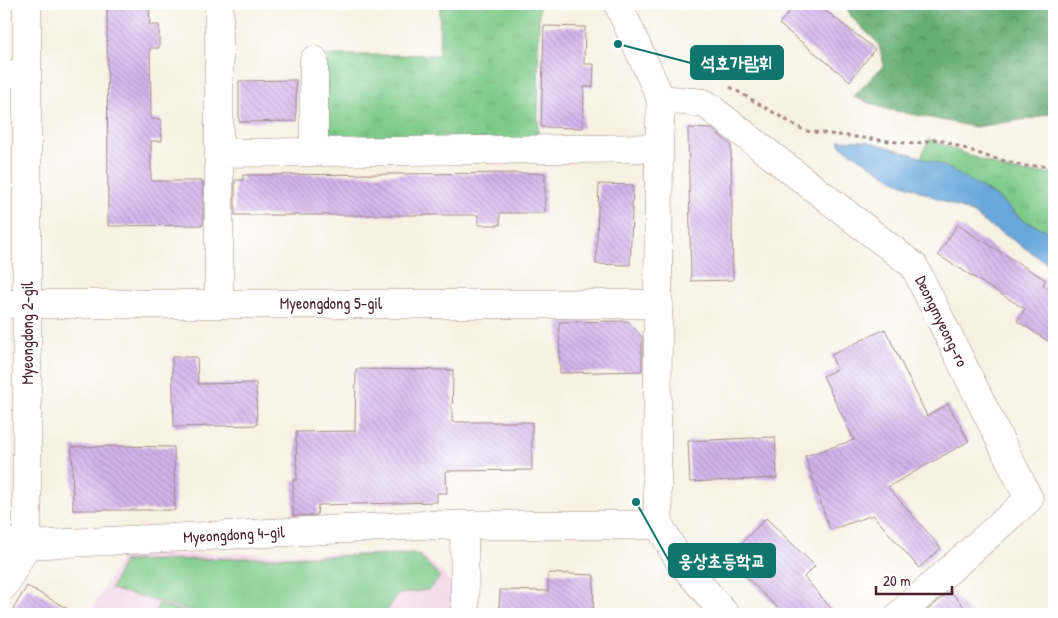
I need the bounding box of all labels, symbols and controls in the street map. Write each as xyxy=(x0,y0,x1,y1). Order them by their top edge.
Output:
callout: 석호가람휘 xyxy=(691,46,783,79)
text: 석호가람휘 xyxy=(701,50,773,75)
street label: Deongmyeong-ro xyxy=(910,272,974,371)
street label: Myeongdong 2-gil xyxy=(16,281,38,385)
street label: Myeongdong 5-gil xyxy=(280,292,383,314)
street label: Myeongdong 4-gil xyxy=(183,520,286,548)
callout: 웅상초등학교 xyxy=(669,544,775,577)
text: 웅상초등학교 xyxy=(679,548,765,573)
scale bar xyxy=(876,563,952,595)
text: 20 m xyxy=(883,570,910,591)

